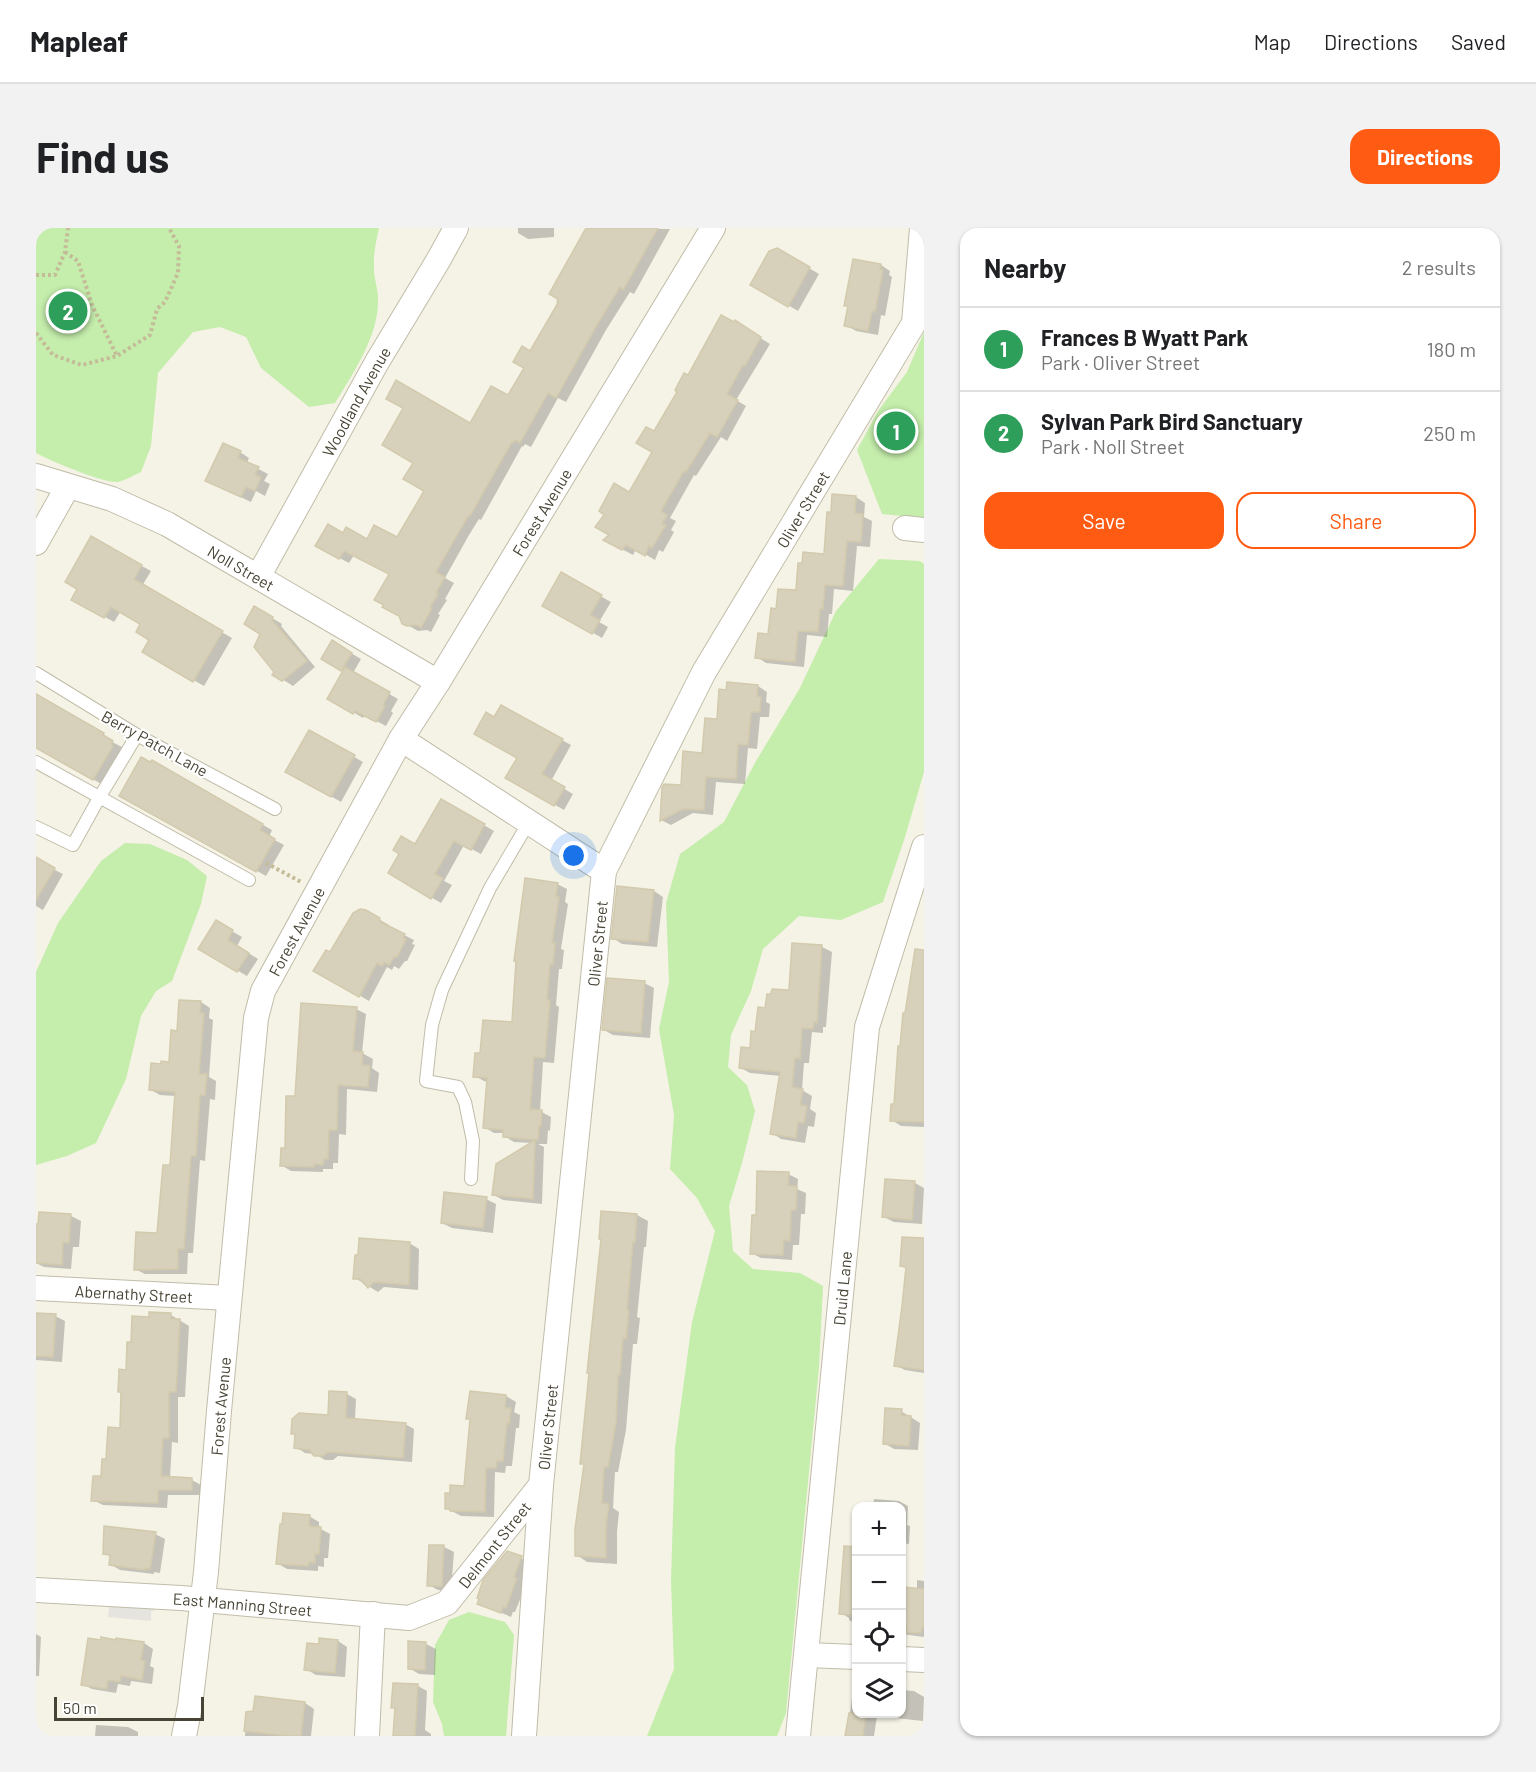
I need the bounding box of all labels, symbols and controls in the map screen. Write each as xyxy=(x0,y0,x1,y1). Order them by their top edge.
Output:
text: Mapleaf xyxy=(30,24,128,58)
text: Map xyxy=(1254,29,1291,54)
text: Directions xyxy=(1324,29,1418,54)
text: Saved xyxy=(1451,29,1506,54)
button: Directions xyxy=(1350,129,1500,184)
text: Find us xyxy=(36,131,169,181)
text: Nearby xyxy=(984,252,1066,283)
text: 2 results xyxy=(1402,255,1476,279)
pin: 2 xyxy=(48,288,87,334)
text: Frances B Wyatt Park xyxy=(1041,324,1248,350)
text: 1 xyxy=(1000,337,1007,361)
text: 180 m xyxy=(1427,337,1476,361)
street label: Woodland Avenue xyxy=(317,343,394,459)
text: Park · Oliver Street xyxy=(1041,350,1200,374)
pin: 1 xyxy=(876,408,916,454)
text: Sylvan Park Bird Sanctuary xyxy=(1041,408,1303,434)
text: 2 xyxy=(998,421,1009,445)
text: 250 m xyxy=(1423,421,1476,445)
text: Park · Noll Street xyxy=(1041,434,1185,458)
street label: Forest Avenue xyxy=(507,465,575,559)
street label: Oliver Street xyxy=(772,467,833,551)
button: Save xyxy=(984,492,1224,549)
button: Share xyxy=(1236,492,1476,549)
street label: Noll Street xyxy=(205,541,278,594)
street label: Berry Patch Lane xyxy=(98,706,212,780)
your location xyxy=(559,841,588,870)
street label: Forest Avenue xyxy=(264,883,328,979)
street label: Oliver Street xyxy=(583,900,610,987)
street label: Druid Lane xyxy=(829,1250,855,1326)
street label: Abernathy Street xyxy=(74,1281,193,1306)
street label: Forest Avenue xyxy=(206,1356,234,1456)
street label: Oliver Street xyxy=(533,1383,561,1471)
street label: Delmont Street xyxy=(454,1497,534,1591)
map controls xyxy=(852,1502,906,1718)
button: + xyxy=(852,1502,906,1556)
button: − xyxy=(852,1556,906,1610)
street label: East Manning Street xyxy=(172,1588,313,1619)
button: locate xyxy=(852,1610,906,1664)
button: layers xyxy=(852,1664,906,1718)
scale bar xyxy=(54,1694,204,1722)
text: 50 m xyxy=(63,1698,97,1717)

